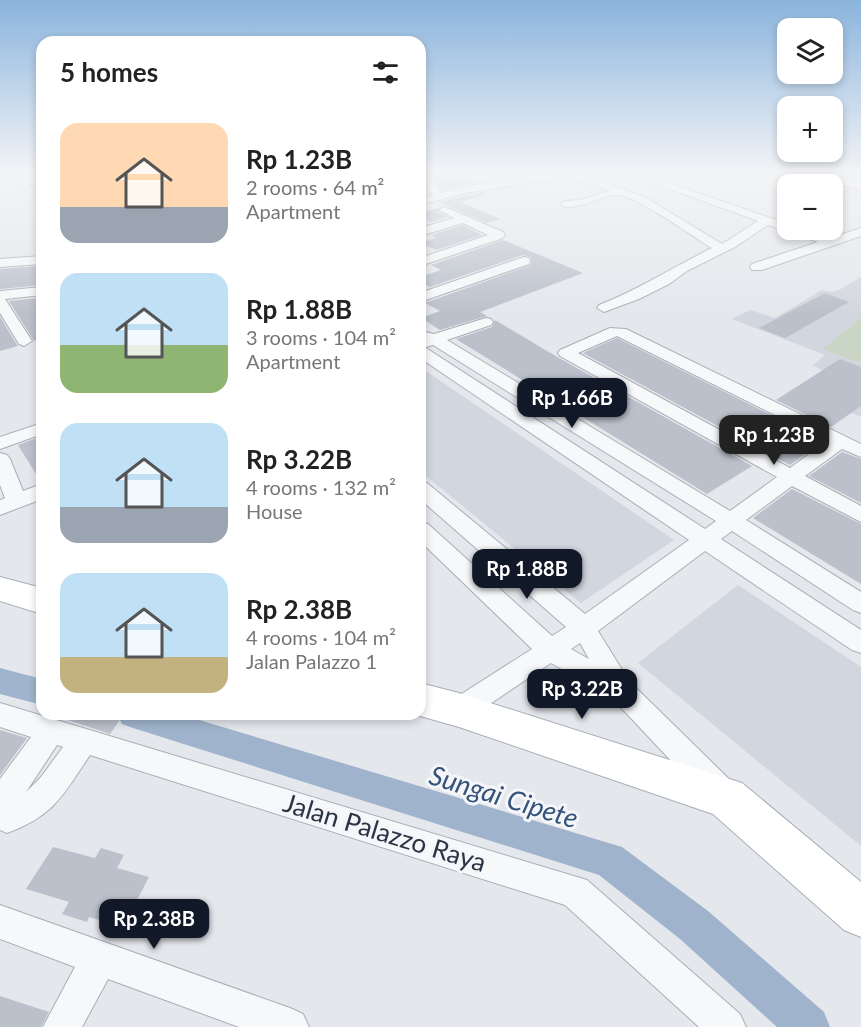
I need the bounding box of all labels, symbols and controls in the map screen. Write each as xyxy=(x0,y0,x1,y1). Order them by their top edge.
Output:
map controls xyxy=(777,18,843,240)
button: layers xyxy=(777,18,843,84)
text: 5 homes xyxy=(60,56,158,88)
icon: filters xyxy=(369,56,402,89)
button: + xyxy=(777,96,843,162)
text: Rp 1.23B xyxy=(246,143,352,175)
icon: home xyxy=(108,147,180,219)
button: − xyxy=(777,174,843,240)
text: 2 rooms · 64 m² xyxy=(246,175,384,199)
text: Apartment xyxy=(246,199,340,223)
text: Rp 1.88B xyxy=(246,293,352,325)
icon: home xyxy=(108,297,180,369)
text: 3 rooms · 104 m² xyxy=(246,325,396,349)
text: Apartment xyxy=(246,349,340,373)
pin: Rp 1.66B xyxy=(510,378,634,429)
text: Rp 1.66B xyxy=(531,385,613,409)
pin: Rp 1.23B xyxy=(712,415,836,466)
text: Rp 1.23B xyxy=(733,422,815,446)
text: Rp 3.22B xyxy=(246,443,352,475)
icon: home xyxy=(108,447,180,519)
text: 4 rooms · 132 m² xyxy=(246,475,396,499)
text: House xyxy=(246,499,303,523)
pin: Rp 1.88B xyxy=(465,549,589,600)
text: Rp 1.88B xyxy=(486,556,568,580)
text: Rp 2.38B xyxy=(246,593,352,625)
icon: home xyxy=(108,597,180,669)
text: 4 rooms · 104 m² xyxy=(246,625,396,649)
text: Jalan Palazzo 1 xyxy=(246,649,377,673)
pin: Rp 3.22B xyxy=(520,669,644,720)
text: Rp 3.22B xyxy=(541,676,623,700)
water label: Sungai Cipete xyxy=(426,758,582,834)
street label: Jalan Palazzo Raya xyxy=(280,786,490,878)
pin: Rp 2.38B xyxy=(92,899,216,950)
text: Rp 2.38B xyxy=(113,906,195,930)

